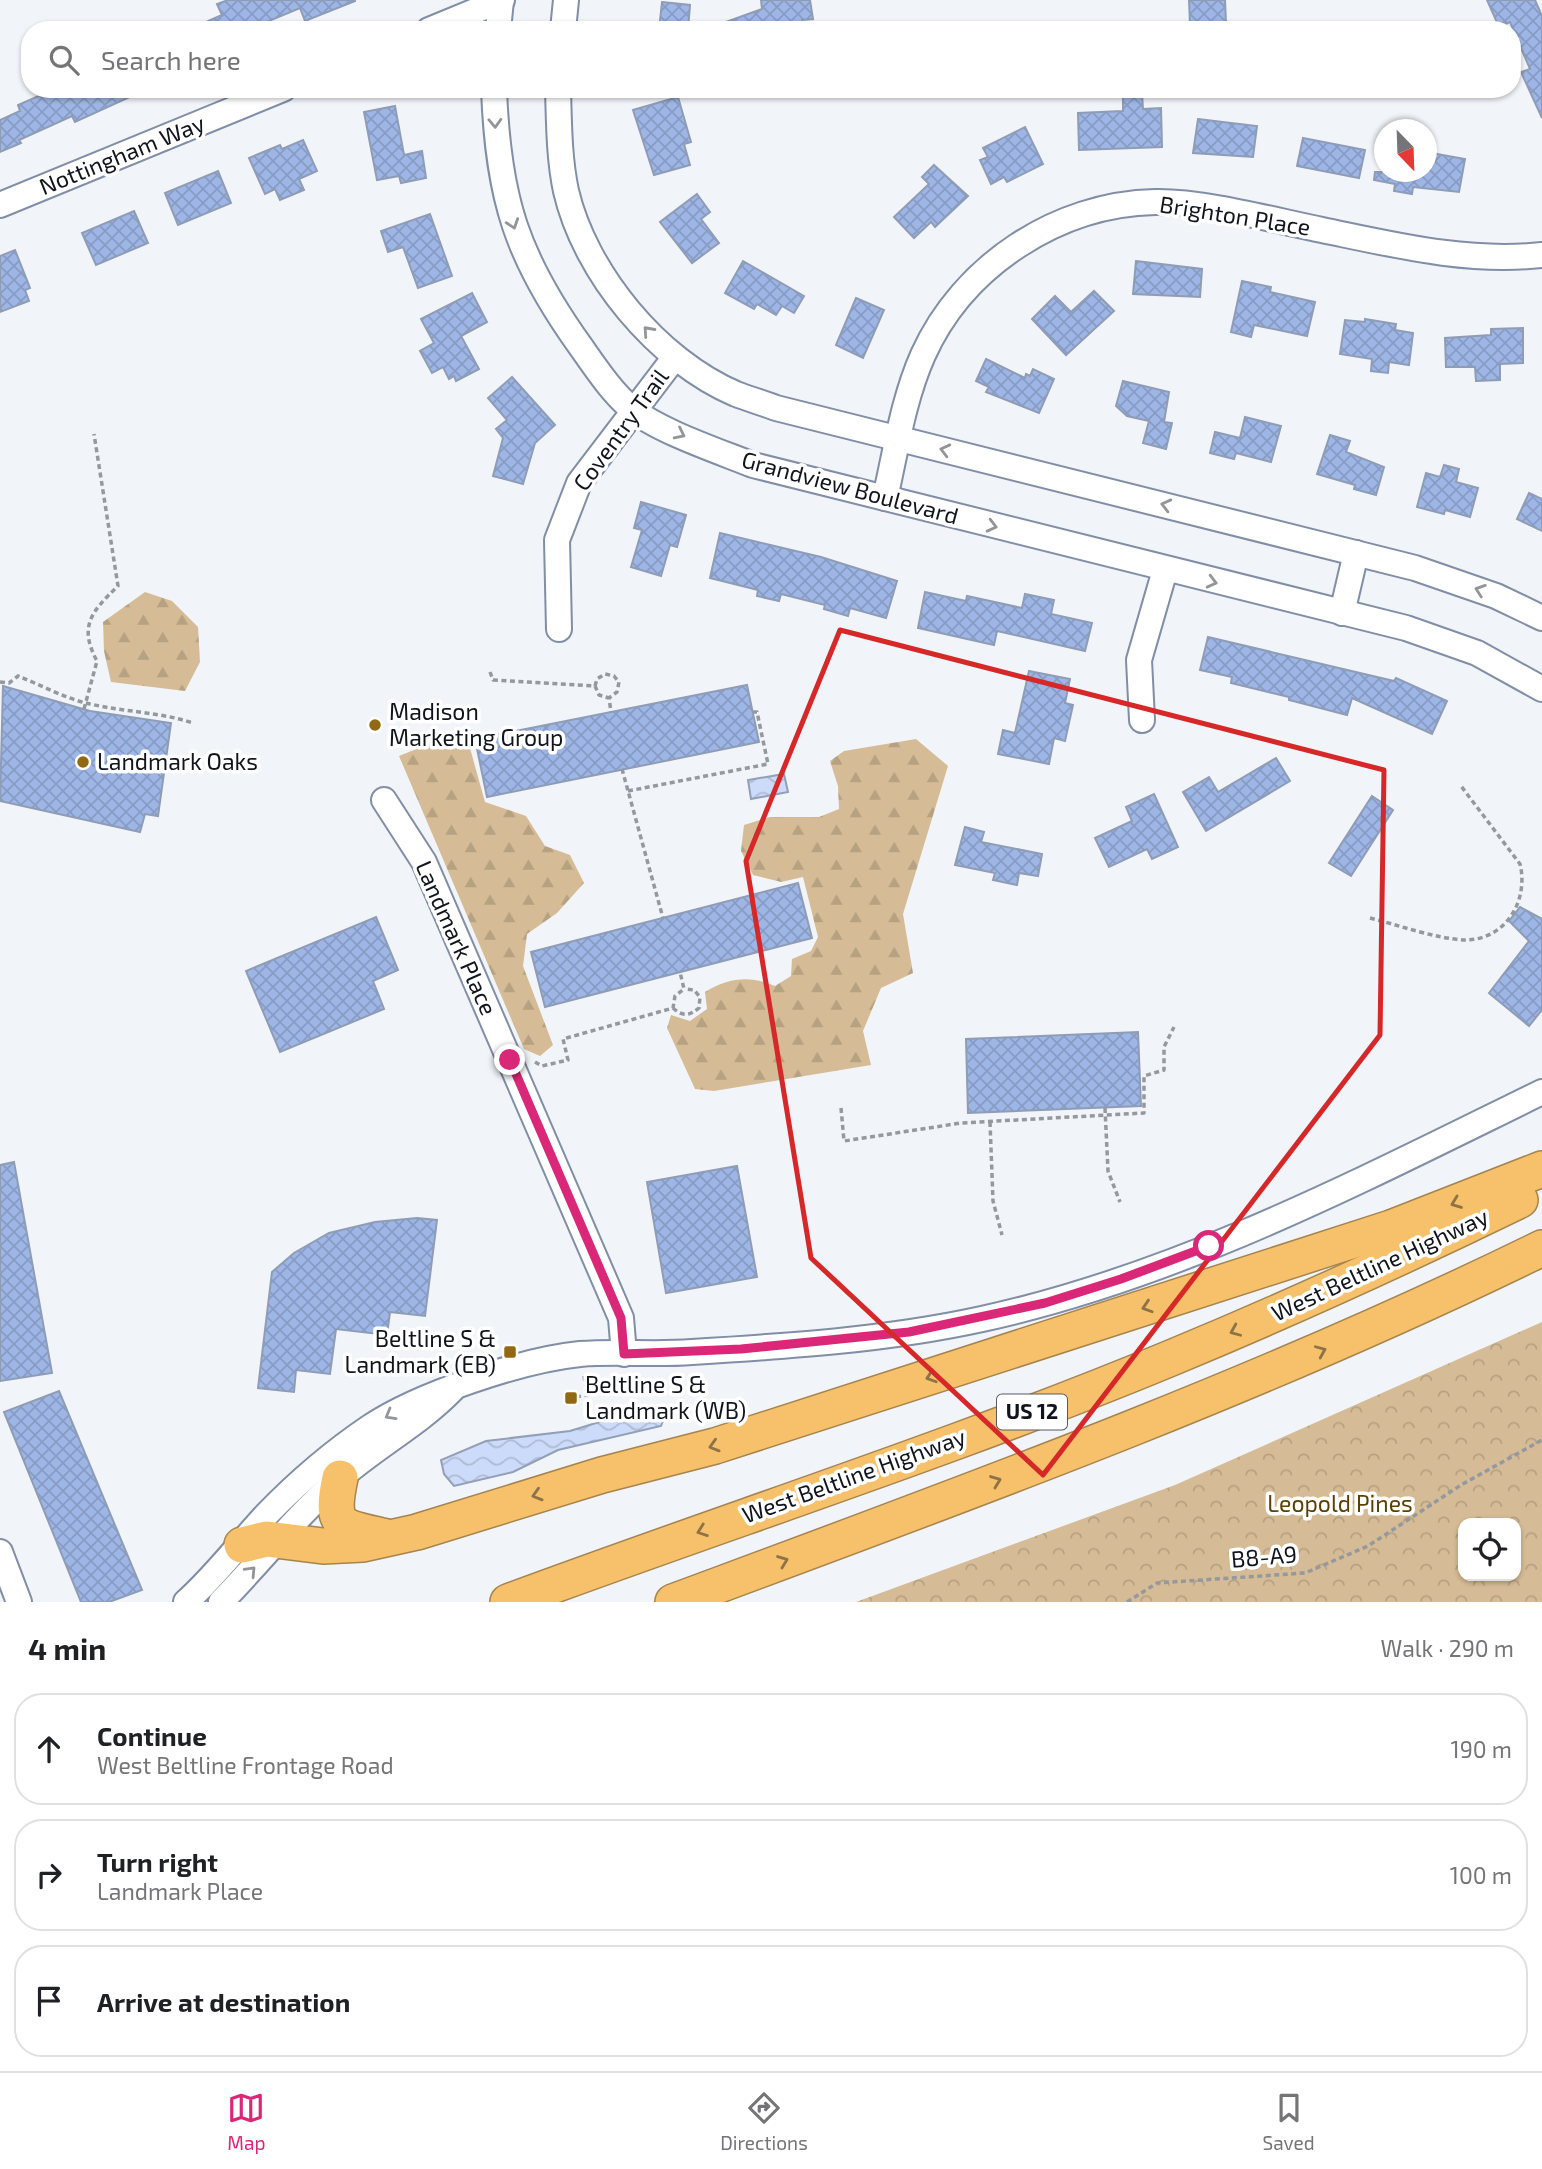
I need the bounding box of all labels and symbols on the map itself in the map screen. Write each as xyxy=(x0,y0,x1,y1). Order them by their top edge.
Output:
street label: Nottingham Way xyxy=(35,108,208,200)
one-way arrow xyxy=(488,118,503,129)
north arrow xyxy=(1374,119,1437,182)
street label: Brighton Place xyxy=(1158,189,1312,241)
one-way arrow xyxy=(505,217,519,229)
one-way arrow xyxy=(643,326,656,339)
street label: Coventry Trail xyxy=(567,363,674,496)
one-way arrow xyxy=(673,426,685,440)
one-way arrow xyxy=(939,444,951,458)
street label: Grandview Boulevard xyxy=(739,445,962,529)
one-way arrow xyxy=(1160,499,1172,513)
one-way arrow xyxy=(986,518,998,532)
one-way arrow xyxy=(1206,573,1218,588)
one-way arrow xyxy=(1474,584,1486,598)
place label: Madison Marketing Group xyxy=(389,697,563,751)
marker: Madison Marketing Group xyxy=(367,717,383,733)
place label: Landmark Oaks xyxy=(97,747,258,775)
marker: Landmark Oaks xyxy=(75,754,91,770)
street label: Landmark Place xyxy=(410,856,503,1019)
route end xyxy=(494,1044,525,1075)
one-way arrow xyxy=(1450,1195,1462,1209)
street label: West Beltline Highway xyxy=(1267,1202,1492,1327)
route start xyxy=(1193,1230,1224,1261)
one-way arrow xyxy=(1142,1299,1154,1313)
one-way arrow xyxy=(1230,1322,1242,1336)
place label: Beltline S & Landmark (EB) xyxy=(345,1324,496,1378)
marker: Beltline S & Landmark (EB) xyxy=(502,1344,518,1360)
one-way arrow xyxy=(1313,1345,1326,1359)
one-way arrow xyxy=(925,1368,937,1383)
place label: Beltline S & Landmark (WB) xyxy=(585,1370,746,1424)
marker: Beltline S & Landmark (WB) xyxy=(563,1390,579,1406)
road number: US 12 xyxy=(997,1394,1067,1430)
one-way arrow xyxy=(385,1407,398,1420)
street label: West Beltline Highway xyxy=(738,1422,969,1529)
one-way arrow xyxy=(708,1438,720,1453)
one-way arrow xyxy=(989,1476,1001,1490)
one-way arrow xyxy=(531,1487,544,1501)
park label: Leopold Pines xyxy=(1267,1489,1413,1517)
one-way arrow xyxy=(696,1523,708,1537)
street label: B8-A9 xyxy=(1230,1539,1298,1573)
one-way arrow xyxy=(776,1556,788,1570)
one-way arrow xyxy=(242,1566,255,1579)

